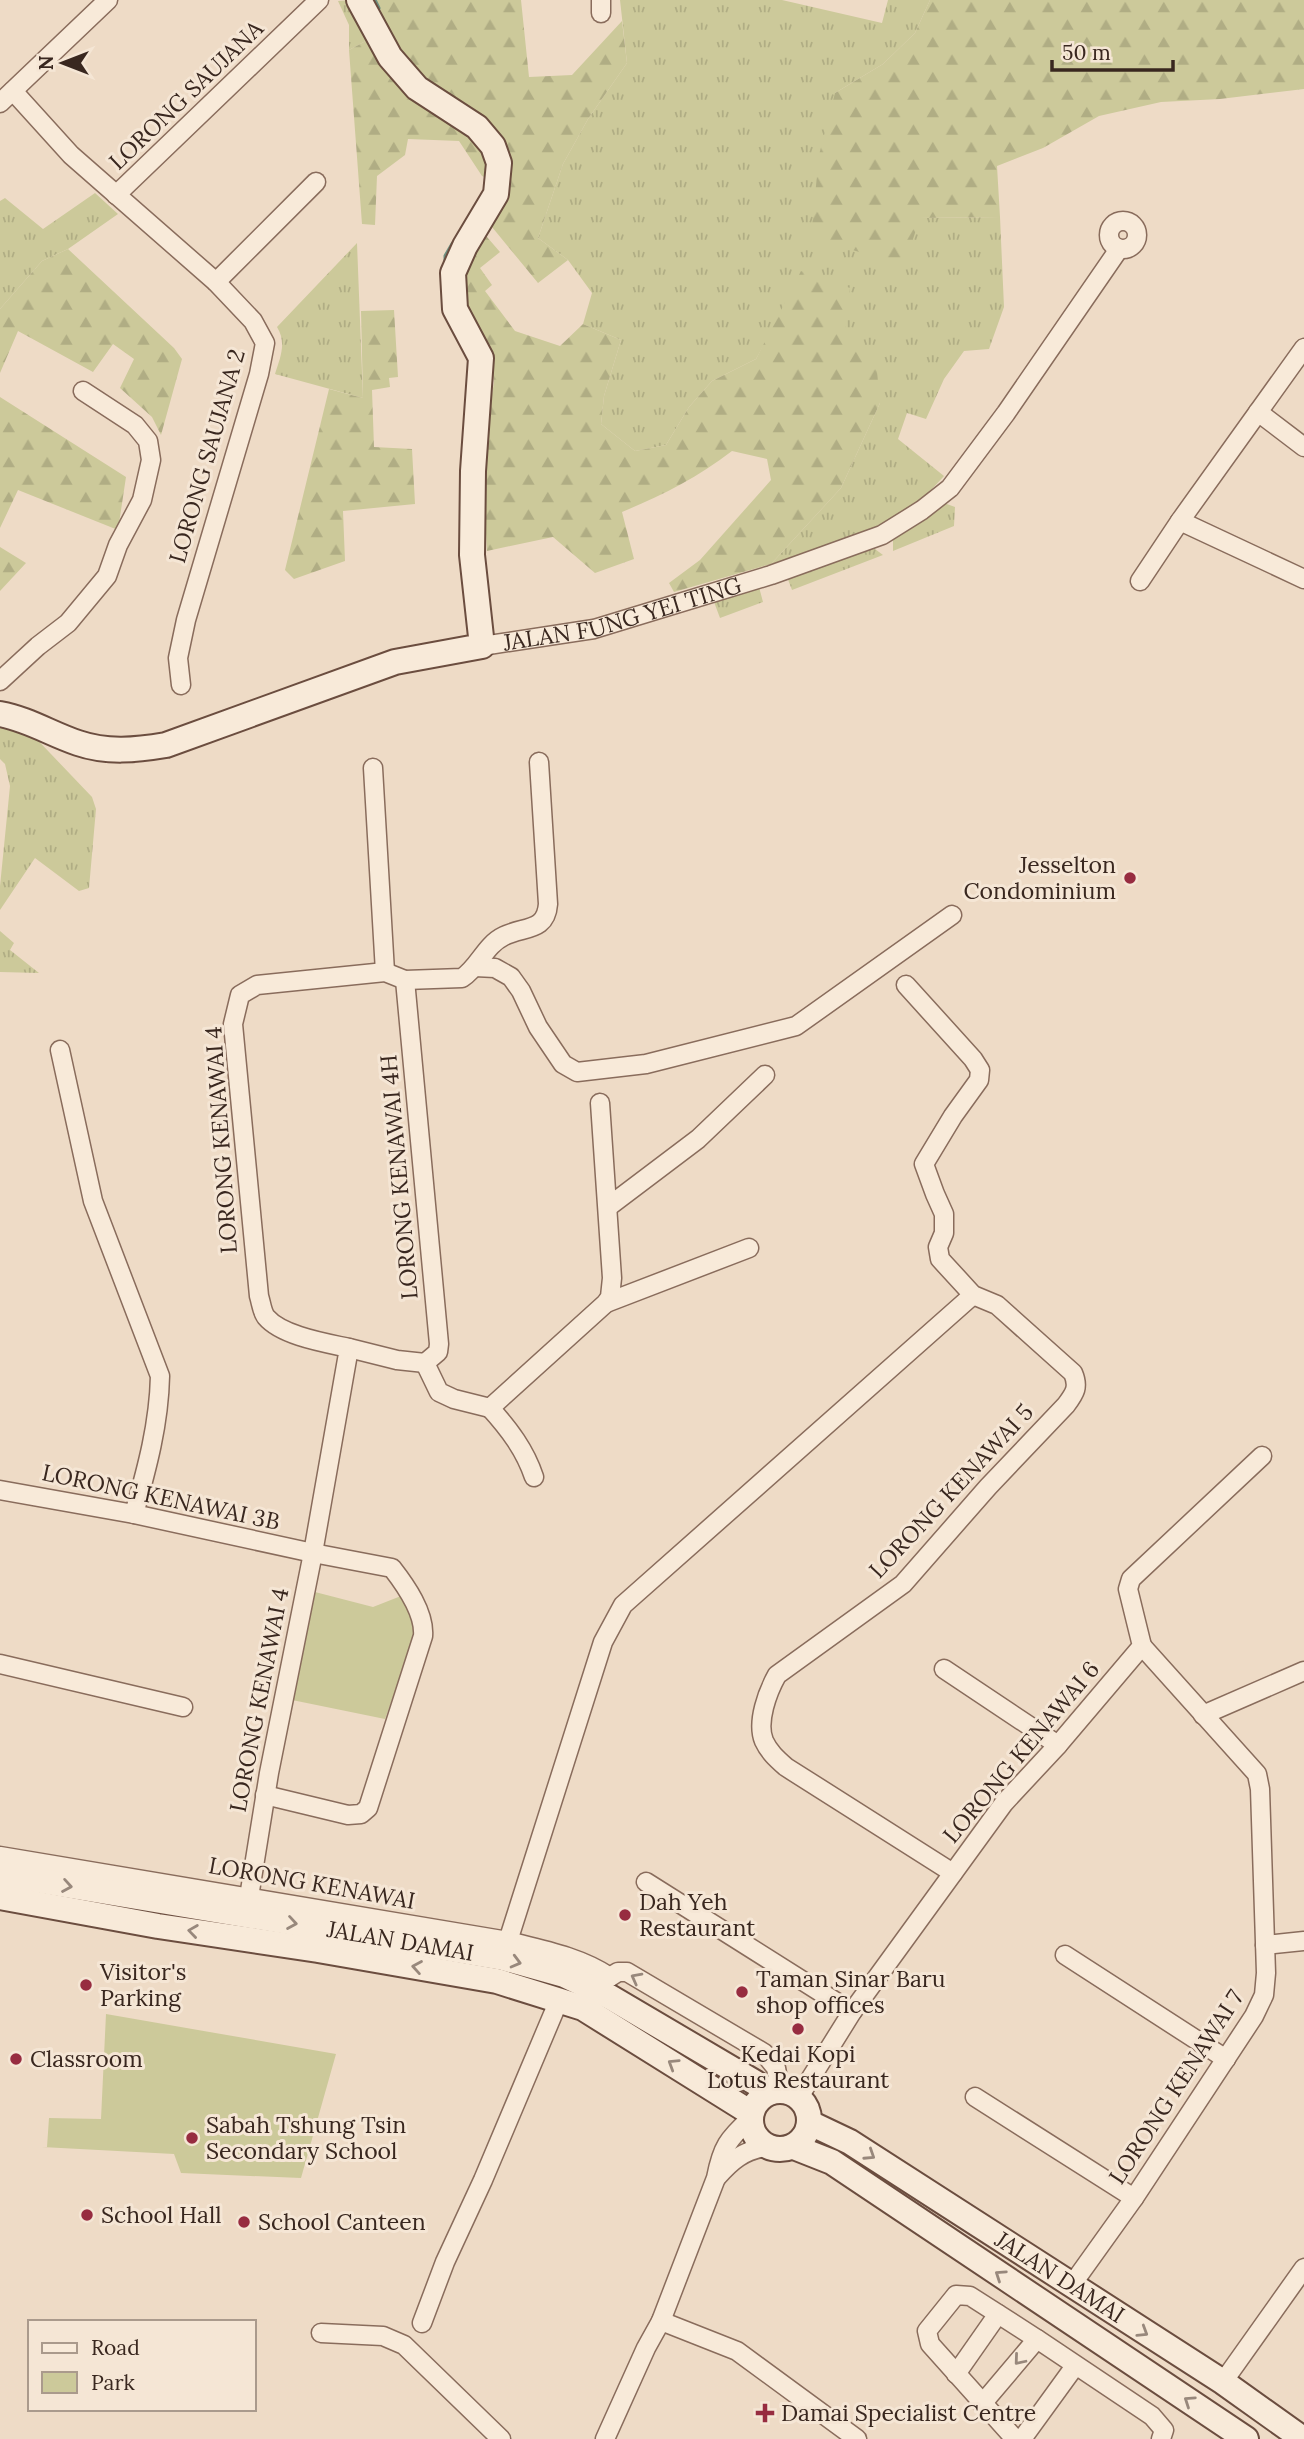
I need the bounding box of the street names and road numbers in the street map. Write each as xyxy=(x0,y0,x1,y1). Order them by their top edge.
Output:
street label: LORONG SAUJANA xyxy=(103,13,269,176)
street label: LORONG SAUJANA 2 xyxy=(162,346,251,566)
street label: JALAN FUNG YEI TING xyxy=(500,570,745,657)
street label: LORONG KENAWAI 4 xyxy=(198,1025,243,1255)
street label: LORONG KENAWAI 4H xyxy=(373,1053,424,1301)
street label: LORONG KENAWAI 5 xyxy=(862,1397,1039,1584)
street label: LORONG KENAWAI 3B xyxy=(40,1457,283,1536)
street label: LORONG KENAWAI 4 xyxy=(223,1585,294,1814)
street label: LORONG KENAWAI 6 xyxy=(936,1655,1105,1849)
street label: LORONG KENAWAI xyxy=(207,1850,418,1915)
street label: JALAN DAMAI xyxy=(324,1914,476,1967)
street label: LORONG KENAWAI 7 xyxy=(1102,1984,1249,2189)
street label: JALAN DAMAI xyxy=(989,2224,1131,2329)

